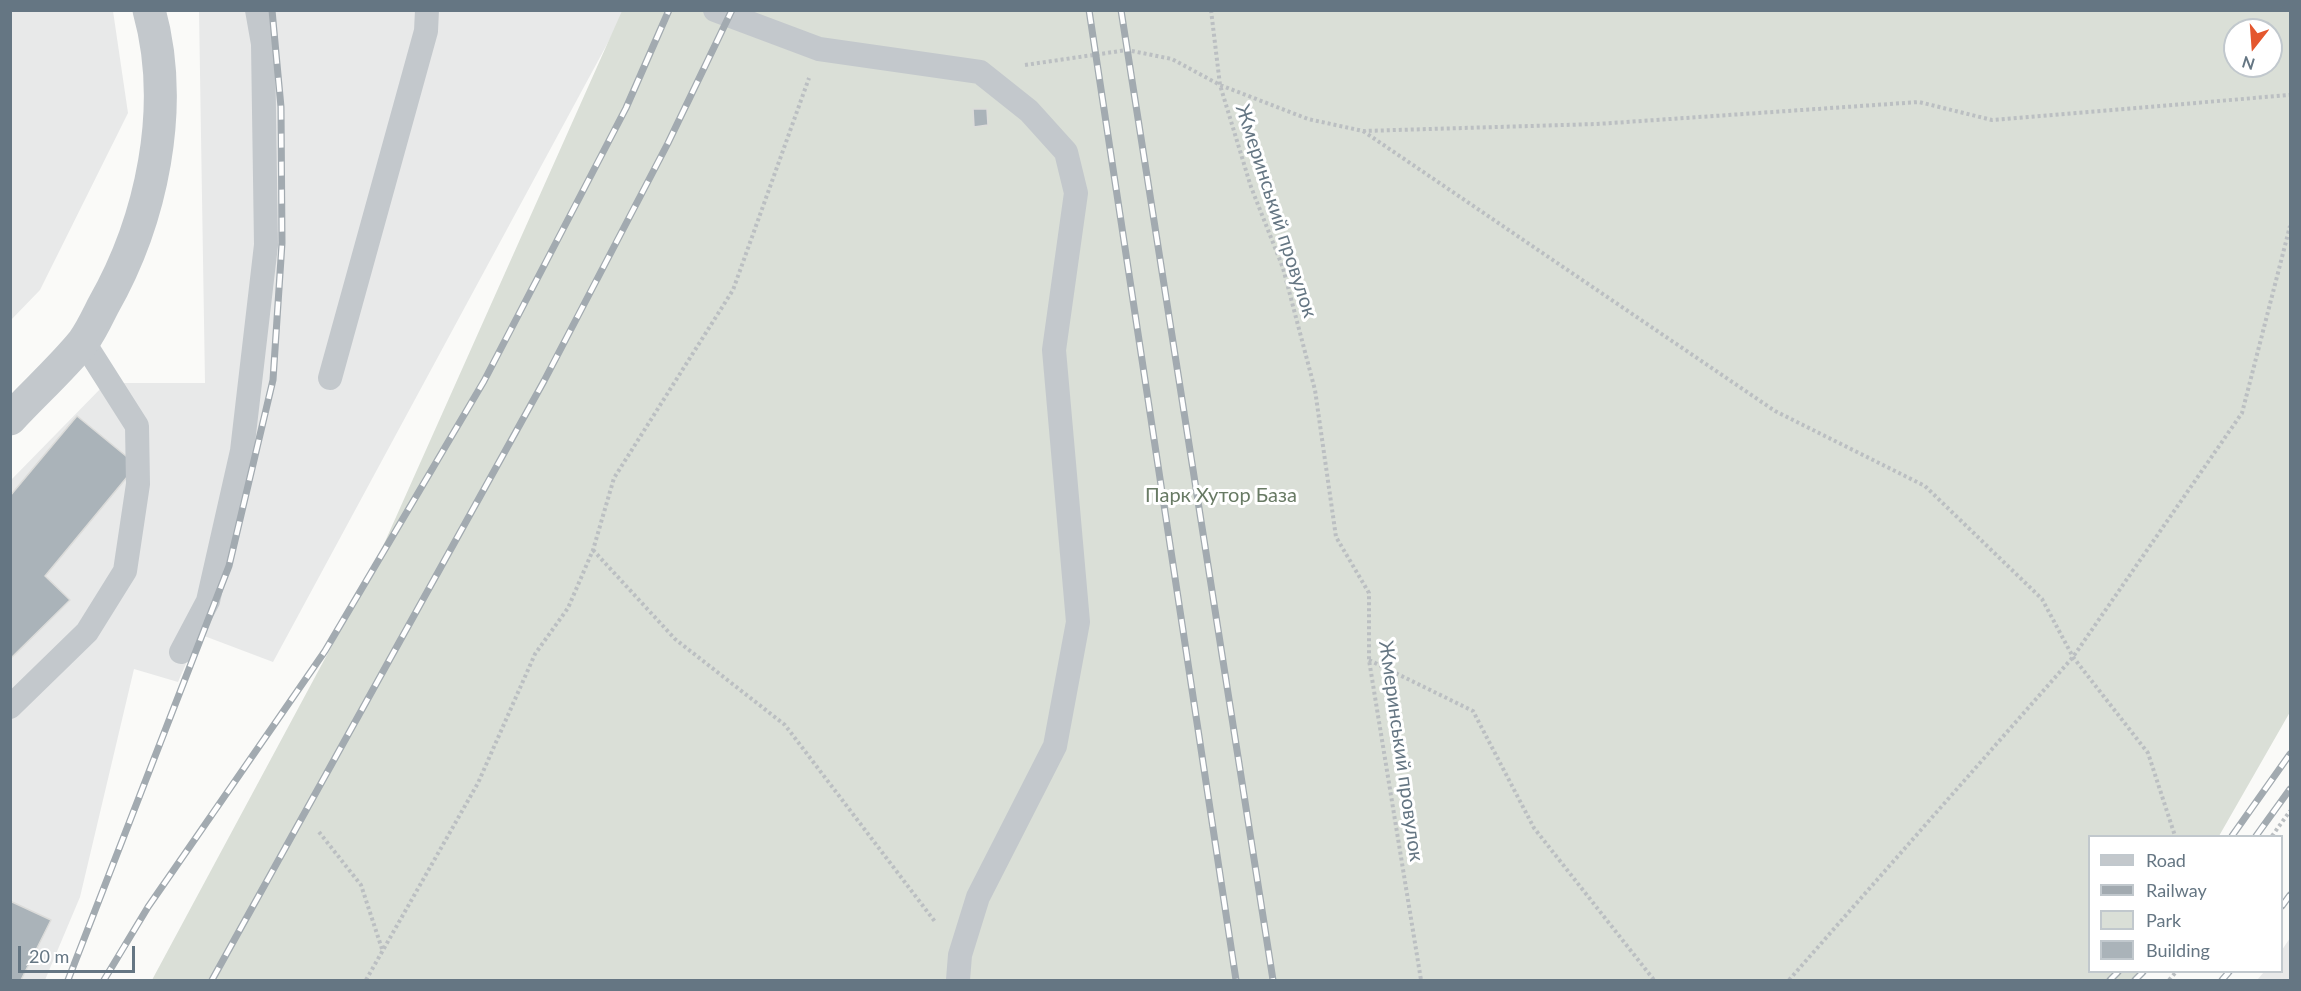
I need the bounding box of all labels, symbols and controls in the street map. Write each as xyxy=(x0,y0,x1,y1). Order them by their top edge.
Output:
north arrow xyxy=(2223,18,2283,78)
text: N xyxy=(2240,53,2257,75)
street label: Жмеринський провулок xyxy=(1230,101,1322,321)
park label: Парк Хутор База xyxy=(1145,484,1297,508)
street label: Жмеринський провулок xyxy=(1374,639,1428,863)
legend xyxy=(2088,835,2283,973)
text: Road xyxy=(2146,849,2186,871)
text: Railway xyxy=(2146,879,2207,901)
text: Park xyxy=(2146,909,2181,931)
scale bar xyxy=(21,934,138,972)
text: Building xyxy=(2146,939,2210,961)
text: 20 m xyxy=(29,945,69,967)

